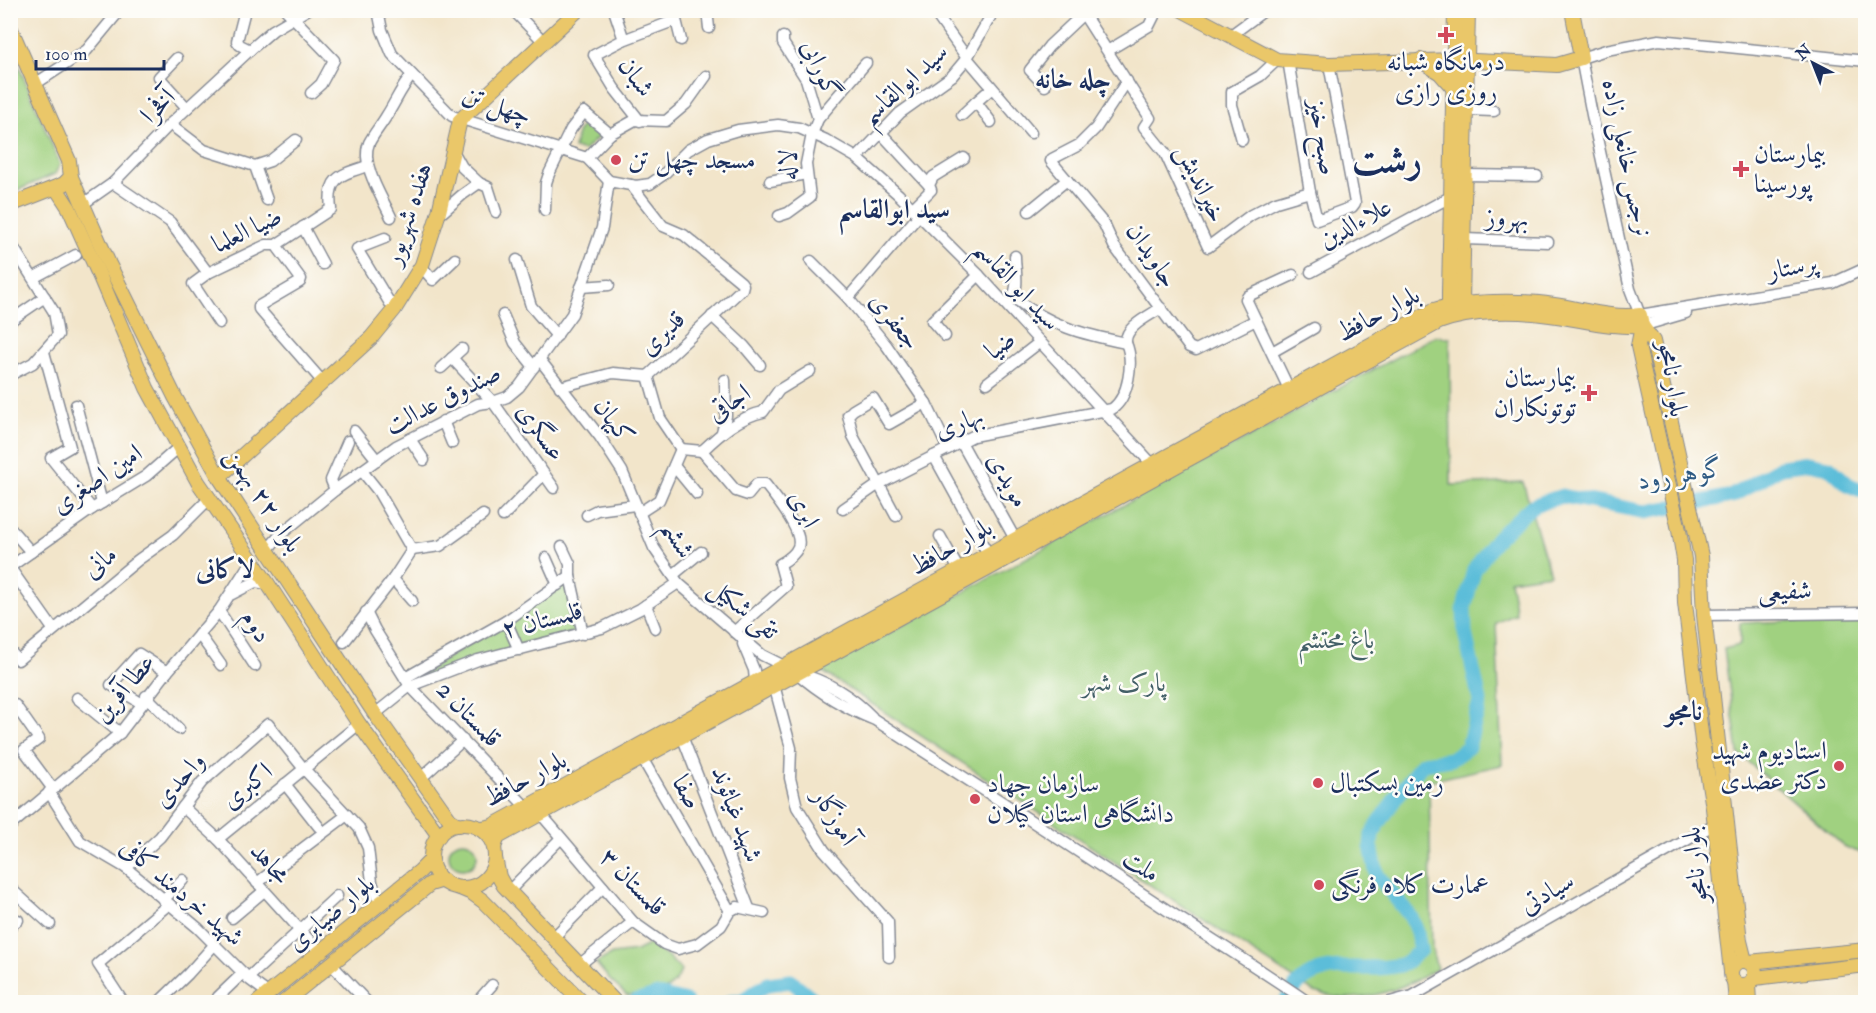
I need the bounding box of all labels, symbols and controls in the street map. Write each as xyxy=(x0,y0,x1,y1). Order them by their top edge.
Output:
marker: درمانگاه شبانه روزی رازی xyxy=(1437,26,1455,44)
scale bar xyxy=(36,33,164,71)
north arrow xyxy=(1783,33,1843,93)
street label: گورابی xyxy=(792,35,848,104)
street label: سید ابوالقاسم xyxy=(853,36,961,139)
text: N xyxy=(1791,40,1816,65)
text: 100 m xyxy=(45,43,88,66)
place label: درمانگاه شبانه روزی رازی xyxy=(1387,45,1505,108)
street label: شبان xyxy=(611,51,661,103)
district label: چله خانه xyxy=(1035,63,1111,98)
street label: نرجس خانعلی زاده xyxy=(1593,76,1659,240)
street label: چهل تن xyxy=(458,78,536,133)
street label: آفخرا xyxy=(134,80,184,130)
street label: صبح خیز xyxy=(1294,94,1345,178)
district label: رشت xyxy=(1352,136,1422,184)
place label: بیمارستان پورسینا xyxy=(1754,138,1826,202)
street label: خیراندیش xyxy=(1167,139,1234,228)
place label: مسجد چهل تن xyxy=(628,144,756,177)
street label: لاله xyxy=(771,149,805,181)
marker: مسجد چهل تن xyxy=(609,153,623,167)
street label: هفده شهریور xyxy=(375,159,440,272)
marker: بیمارستان پورسینا xyxy=(1732,160,1750,178)
street label: علاءالدین xyxy=(1313,190,1397,256)
district label: سید ابوالقاسم xyxy=(838,193,950,236)
street label: ضیا العلما xyxy=(207,199,287,261)
street label: بهروز xyxy=(1482,201,1529,235)
street label: جاویدان xyxy=(1119,216,1185,294)
street label: سید ابو القاسم xyxy=(960,233,1067,344)
street label: پرستار xyxy=(1762,246,1822,288)
street label: بلوار حافظ xyxy=(1331,279,1425,349)
street label: جعفری xyxy=(862,285,928,357)
street label: قدیری xyxy=(632,304,692,362)
street label: ضیا xyxy=(978,323,1022,367)
street label: بلوار نامجو xyxy=(1651,336,1695,419)
street label: صندوق عدالت xyxy=(380,356,506,442)
place label: بیمارستان توتونکاران xyxy=(1494,362,1577,424)
street label: اجاقی xyxy=(701,377,757,429)
marker: بیمارستان توتونکاران xyxy=(1580,384,1598,402)
street label: کیهان xyxy=(586,391,642,451)
street label: عسگری xyxy=(509,397,573,467)
street label: بهاری xyxy=(930,399,988,447)
street label: امین اصغری xyxy=(45,437,149,521)
street label: بلوار ۲۲ بهمن xyxy=(217,441,310,559)
street label: مویدی xyxy=(980,447,1036,513)
water label: گوهر رود xyxy=(1635,451,1727,497)
street label: ابری xyxy=(781,485,827,533)
street label: بلوار حافظ xyxy=(904,511,998,583)
street label: ششم xyxy=(647,514,702,568)
street label: مانی xyxy=(76,539,124,585)
district label: لاکانی xyxy=(195,553,254,586)
street label: تقی شکیل xyxy=(701,571,786,649)
street label: شفیعی xyxy=(1758,575,1812,608)
street label: قلمستان ۲ xyxy=(498,594,586,646)
street label: دوم xyxy=(228,603,279,652)
park label: باغ محتشم xyxy=(1297,624,1375,665)
street label: عطا آفرین xyxy=(86,647,162,729)
park label: پارک شهر xyxy=(1079,667,1167,701)
street label: قلمستان 2 xyxy=(430,674,508,754)
district label: نامجو xyxy=(1663,695,1702,728)
place label: استادیوم شهید دکتر عضدی xyxy=(1712,735,1827,797)
street label: بلوار حافظ xyxy=(478,744,572,814)
street label: واحدی xyxy=(146,745,212,815)
street label: اکبری xyxy=(215,756,279,816)
marker: استادیوم شهید دکتر عضدی xyxy=(1832,759,1846,773)
street label: شهید غیاثوند xyxy=(704,761,770,867)
place label: زمین بسکتبال xyxy=(1330,767,1444,799)
place label: سازمان جهاد دانشگاهی استان گیلان xyxy=(987,768,1174,830)
street label: صفا xyxy=(665,769,709,815)
marker: زمین بسکتبال xyxy=(1311,776,1325,790)
street label: آموزگار xyxy=(803,780,866,854)
marker: سازمان جهاد دانشگاهی استان گیلان xyxy=(968,792,982,806)
street label: بلوار نامجو xyxy=(1675,825,1715,908)
street label: شهید خردمند کافی xyxy=(113,831,251,953)
street label: مجاهد xyxy=(243,835,297,891)
street label: قلمستان ۳ xyxy=(593,841,673,923)
street label: ملت xyxy=(1116,842,1166,890)
street label: سیادتی xyxy=(1514,865,1580,921)
street label: بلوار ضیابری xyxy=(281,868,381,958)
place label: عمارت کلاه فرنگی xyxy=(1331,869,1489,902)
marker: عمارت کلاه فرنگی xyxy=(1312,878,1326,892)

